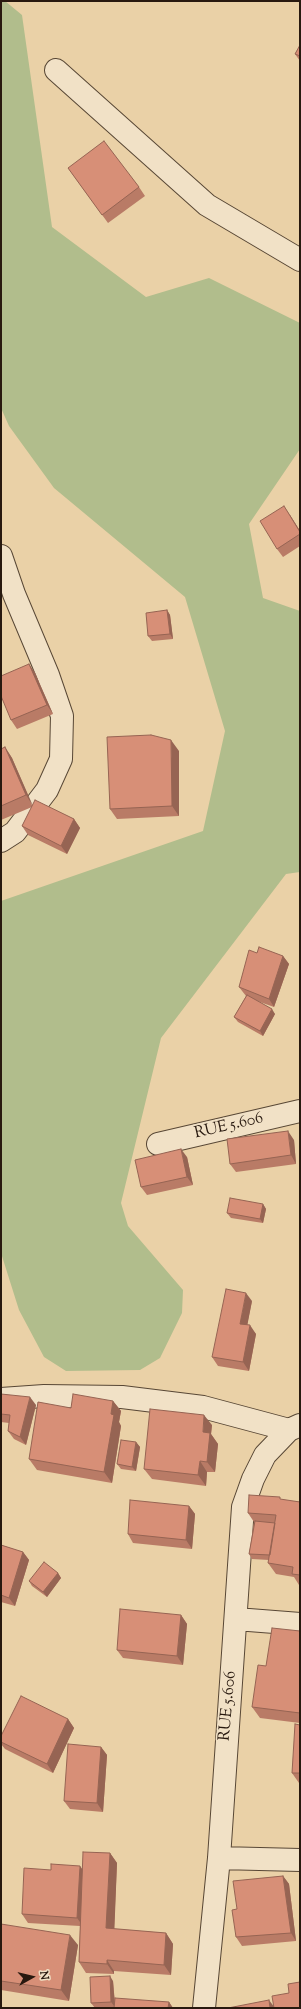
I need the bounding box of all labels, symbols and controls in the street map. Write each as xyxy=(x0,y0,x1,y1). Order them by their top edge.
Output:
street label: RUE 5.606 xyxy=(193,1110,265,1144)
street label: RUE 5.606 xyxy=(216,1670,242,1742)
north arrow xyxy=(12,1957,52,1997)
text: N xyxy=(35,1970,52,1981)

